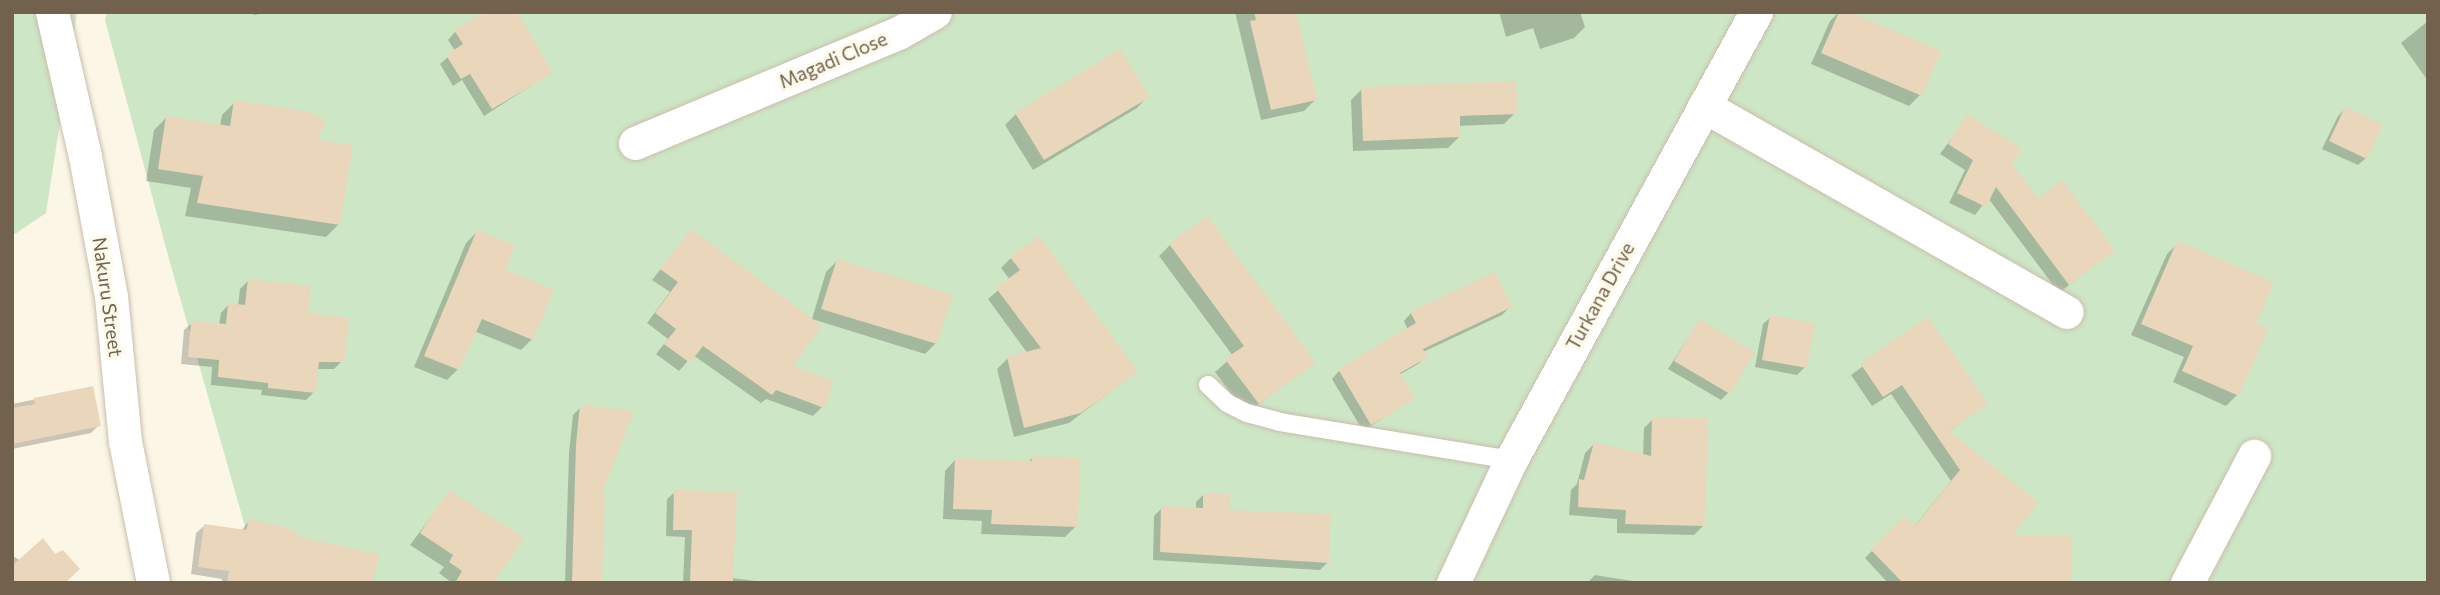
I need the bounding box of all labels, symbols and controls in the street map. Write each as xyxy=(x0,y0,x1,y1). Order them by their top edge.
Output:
street label: Magadi Close xyxy=(776,27,890,93)
street label: Nakuru Street xyxy=(88,236,128,358)
street label: Turkana Drive xyxy=(1561,238,1639,354)

